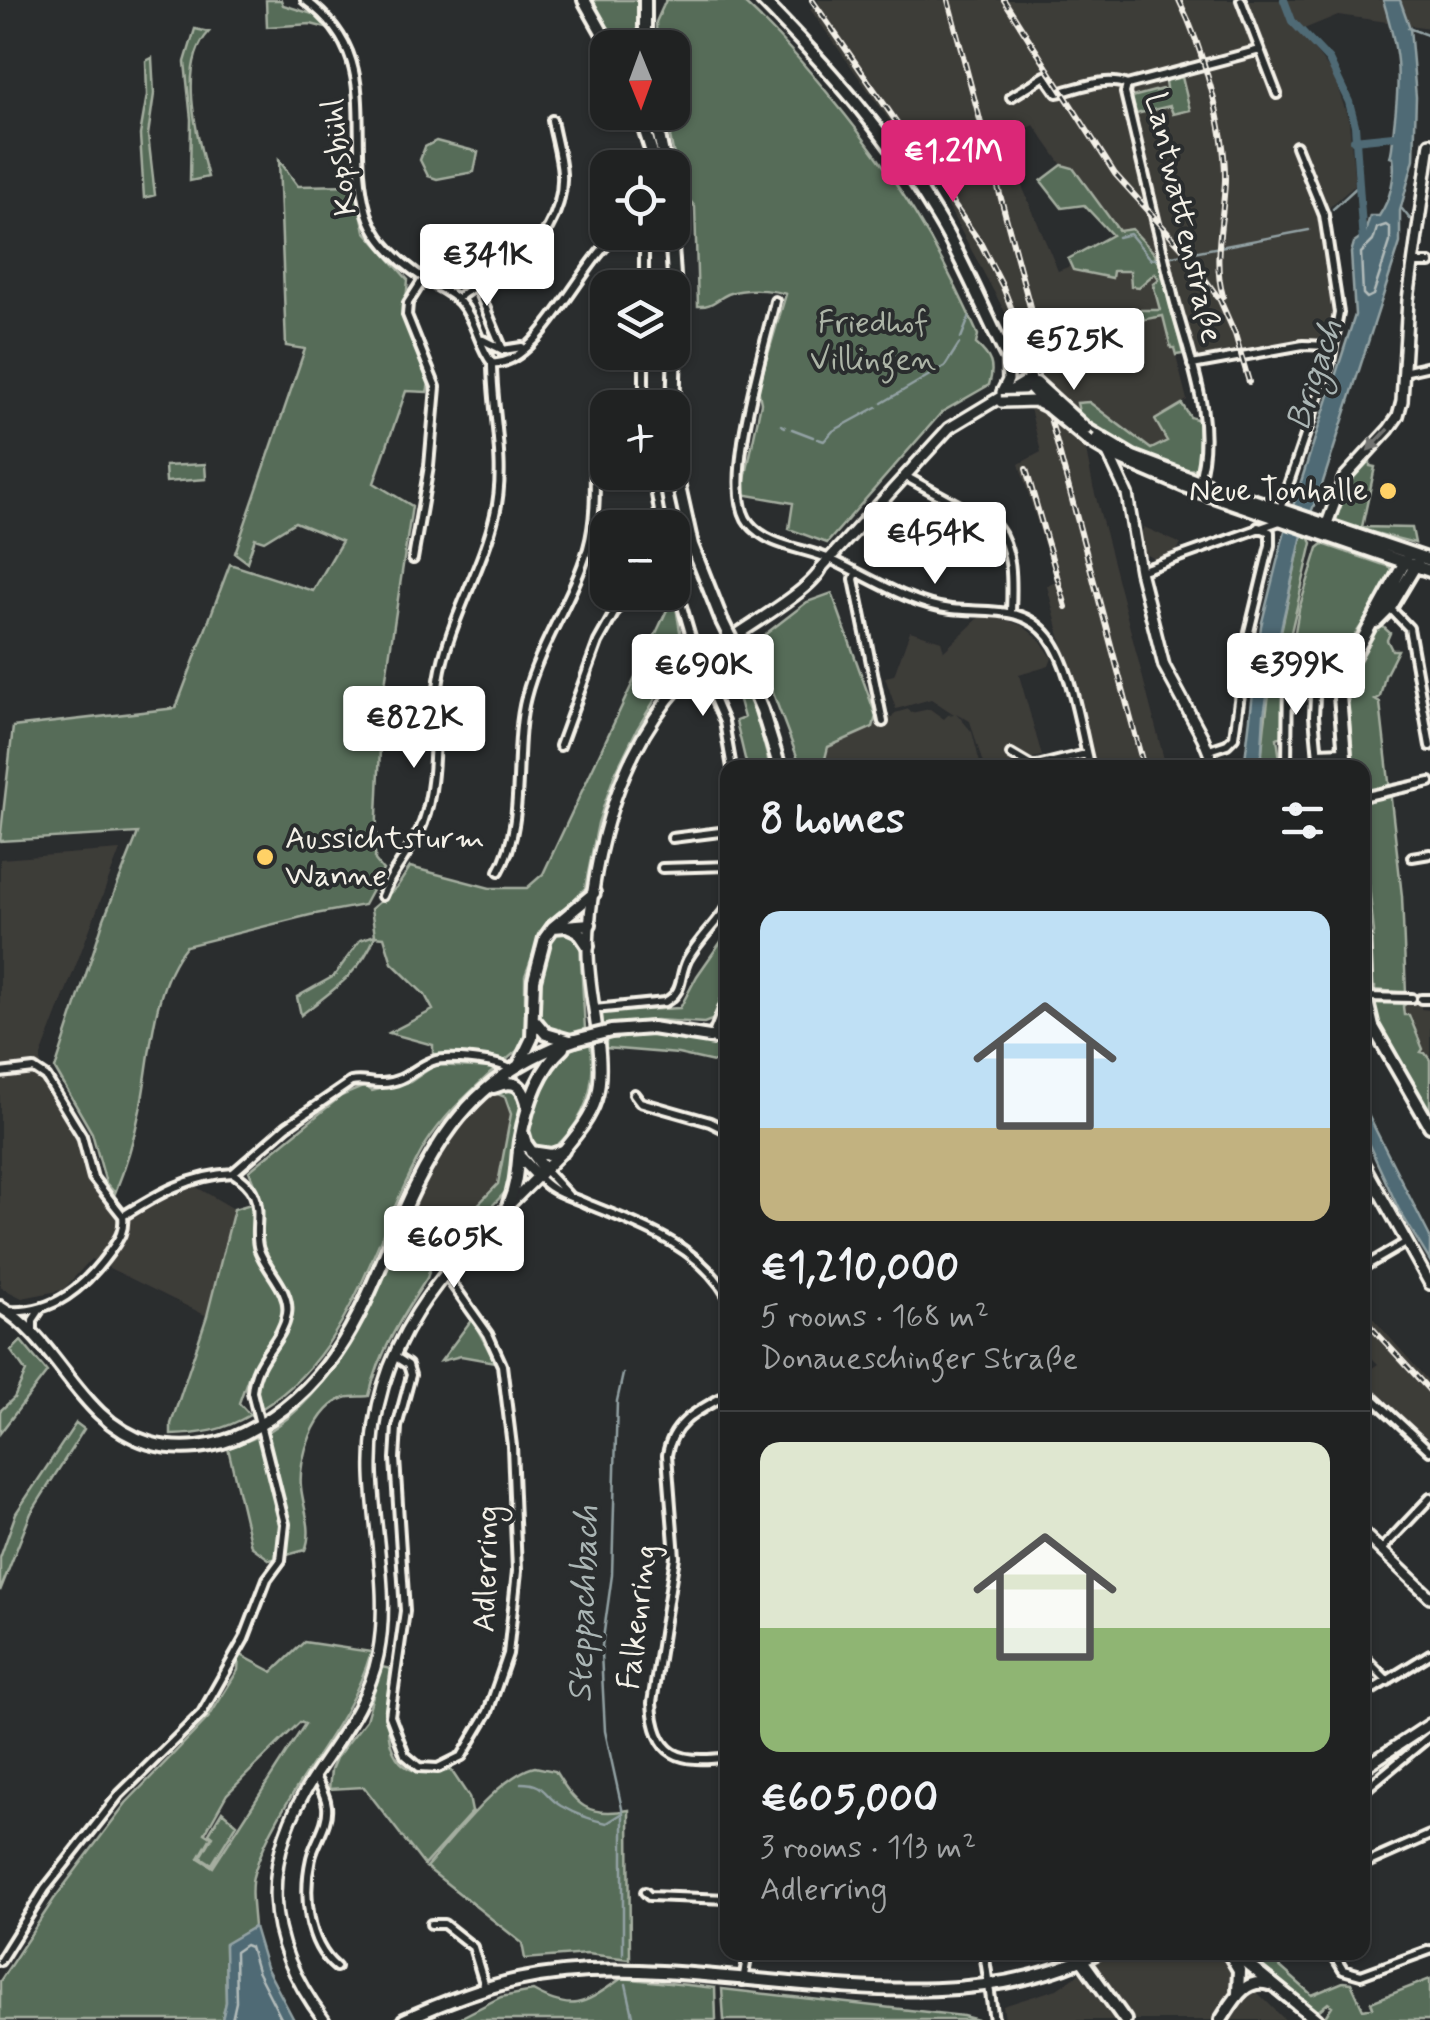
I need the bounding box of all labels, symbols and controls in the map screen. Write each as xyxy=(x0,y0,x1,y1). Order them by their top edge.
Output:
north arrow xyxy=(590,30,690,130)
map controls xyxy=(590,30,690,610)
street label: Lantwattenstraße xyxy=(1134,89,1232,347)
street label: Kopsbühl xyxy=(312,96,368,218)
pin: €1.21M xyxy=(872,120,1034,205)
text: €1.21M xyxy=(903,131,1003,173)
button: locate xyxy=(590,150,690,250)
pin: €341K xyxy=(417,224,557,309)
text: €341K xyxy=(442,235,532,277)
button: layers xyxy=(590,270,690,370)
park label: Friedhof Villingen xyxy=(810,302,936,384)
pin: €525K xyxy=(1004,308,1144,393)
water label: Brigach xyxy=(1275,314,1357,437)
text: €525K xyxy=(1025,319,1123,361)
button: + xyxy=(590,390,690,490)
one-way arrow xyxy=(1366,428,1390,452)
place label: Neue Tonhalle xyxy=(1189,470,1368,512)
marker: Neue Tonhalle xyxy=(1377,480,1399,502)
pin: €454K xyxy=(865,502,1005,587)
button: − xyxy=(590,510,690,610)
text: €454K xyxy=(886,513,984,555)
pin: €399K xyxy=(1226,633,1366,718)
pin: €690K xyxy=(633,634,773,719)
text: €399K xyxy=(1249,644,1343,686)
text: €690K xyxy=(654,645,752,687)
pin: €822K xyxy=(344,686,484,771)
text: €822K xyxy=(365,697,463,739)
text: 8 homes xyxy=(760,793,905,848)
icon: filters xyxy=(1275,793,1330,848)
place label: Aussichtsturm Wanne xyxy=(285,818,485,897)
marker: Aussichtsturm Wanne xyxy=(254,846,276,868)
icon: home xyxy=(955,976,1135,1156)
pin: €605K xyxy=(384,1206,524,1291)
text: €605K xyxy=(406,1217,502,1259)
text: €1,210,000 xyxy=(760,1241,959,1296)
text: 5 rooms · 168 m² xyxy=(760,1296,989,1338)
text: Donaueschinger Straße xyxy=(760,1338,1078,1380)
street label: Adlerring xyxy=(464,1505,512,1633)
water label: Steppachbach xyxy=(558,1505,610,1703)
icon: home xyxy=(955,1507,1135,1687)
street label: Falkenring xyxy=(608,1542,668,1692)
text: €605,000 xyxy=(760,1772,938,1827)
text: 3 rooms · 113 m² xyxy=(760,1827,976,1869)
text: Adlerring xyxy=(760,1869,887,1911)

